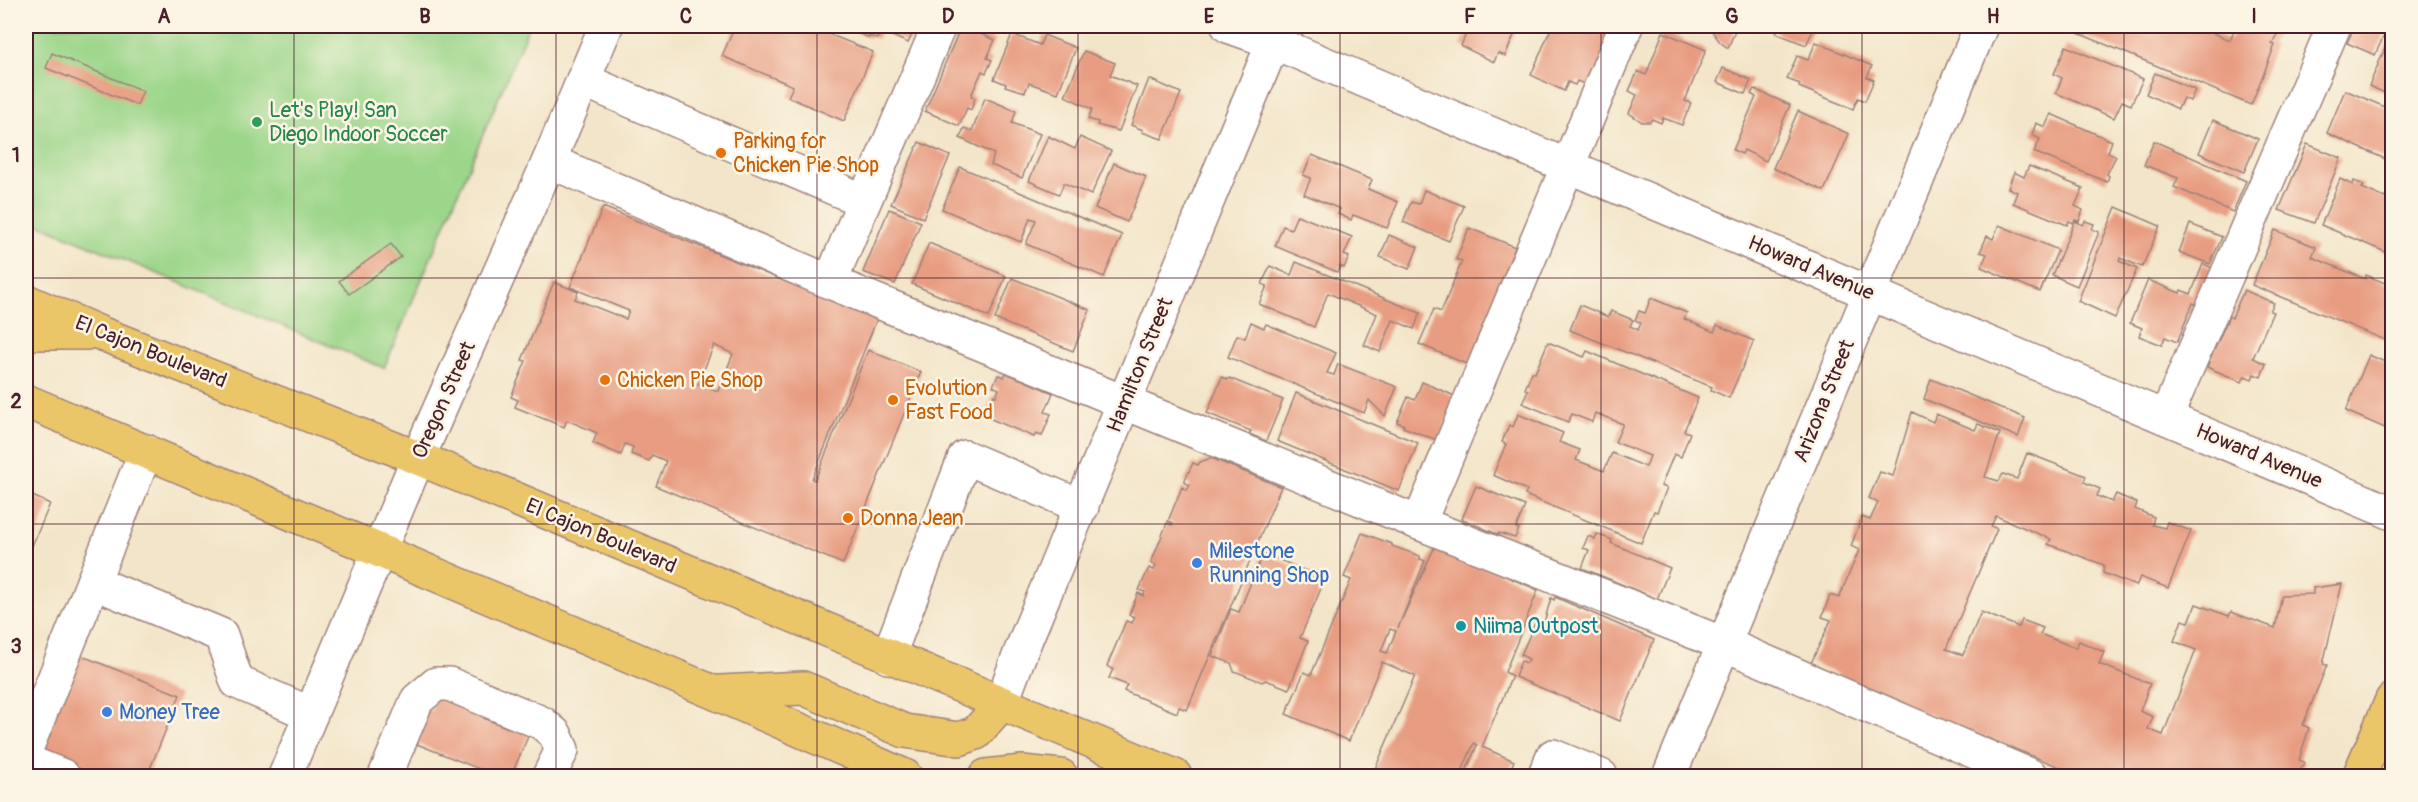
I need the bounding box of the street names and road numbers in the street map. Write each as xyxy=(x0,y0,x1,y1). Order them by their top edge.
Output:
street label: Howard Avenue xyxy=(1744,229,1879,307)
street label: Hamilton Street xyxy=(1101,293,1180,437)
street label: El Cajon Boulevard xyxy=(71,309,231,395)
street label: Arizona Street xyxy=(1787,335,1861,466)
street label: Oregon Street xyxy=(406,337,482,463)
street label: Howard Avenue xyxy=(2192,417,2327,495)
street label: El Cajon Boulevard xyxy=(522,492,680,580)

